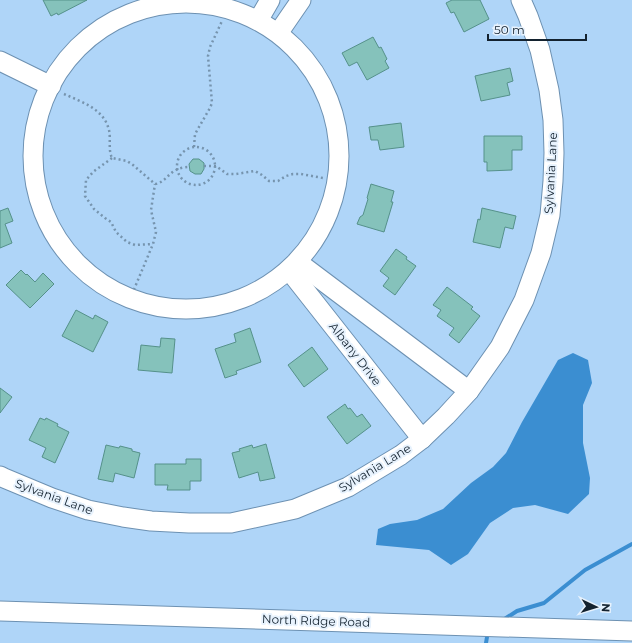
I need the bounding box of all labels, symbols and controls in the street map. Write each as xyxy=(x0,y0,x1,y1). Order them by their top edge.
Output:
scale bar xyxy=(488,16,586,42)
text: 50 m xyxy=(494,22,525,37)
street label: Sylvania Lane xyxy=(541,132,560,214)
street label: Albany Drive xyxy=(326,319,385,388)
street label: Sylvania Lane xyxy=(336,440,414,495)
street label: Sylvania Lane xyxy=(13,476,95,518)
north arrow xyxy=(576,587,616,627)
text: N xyxy=(599,603,613,613)
street label: North Ridge Road xyxy=(262,611,370,630)

